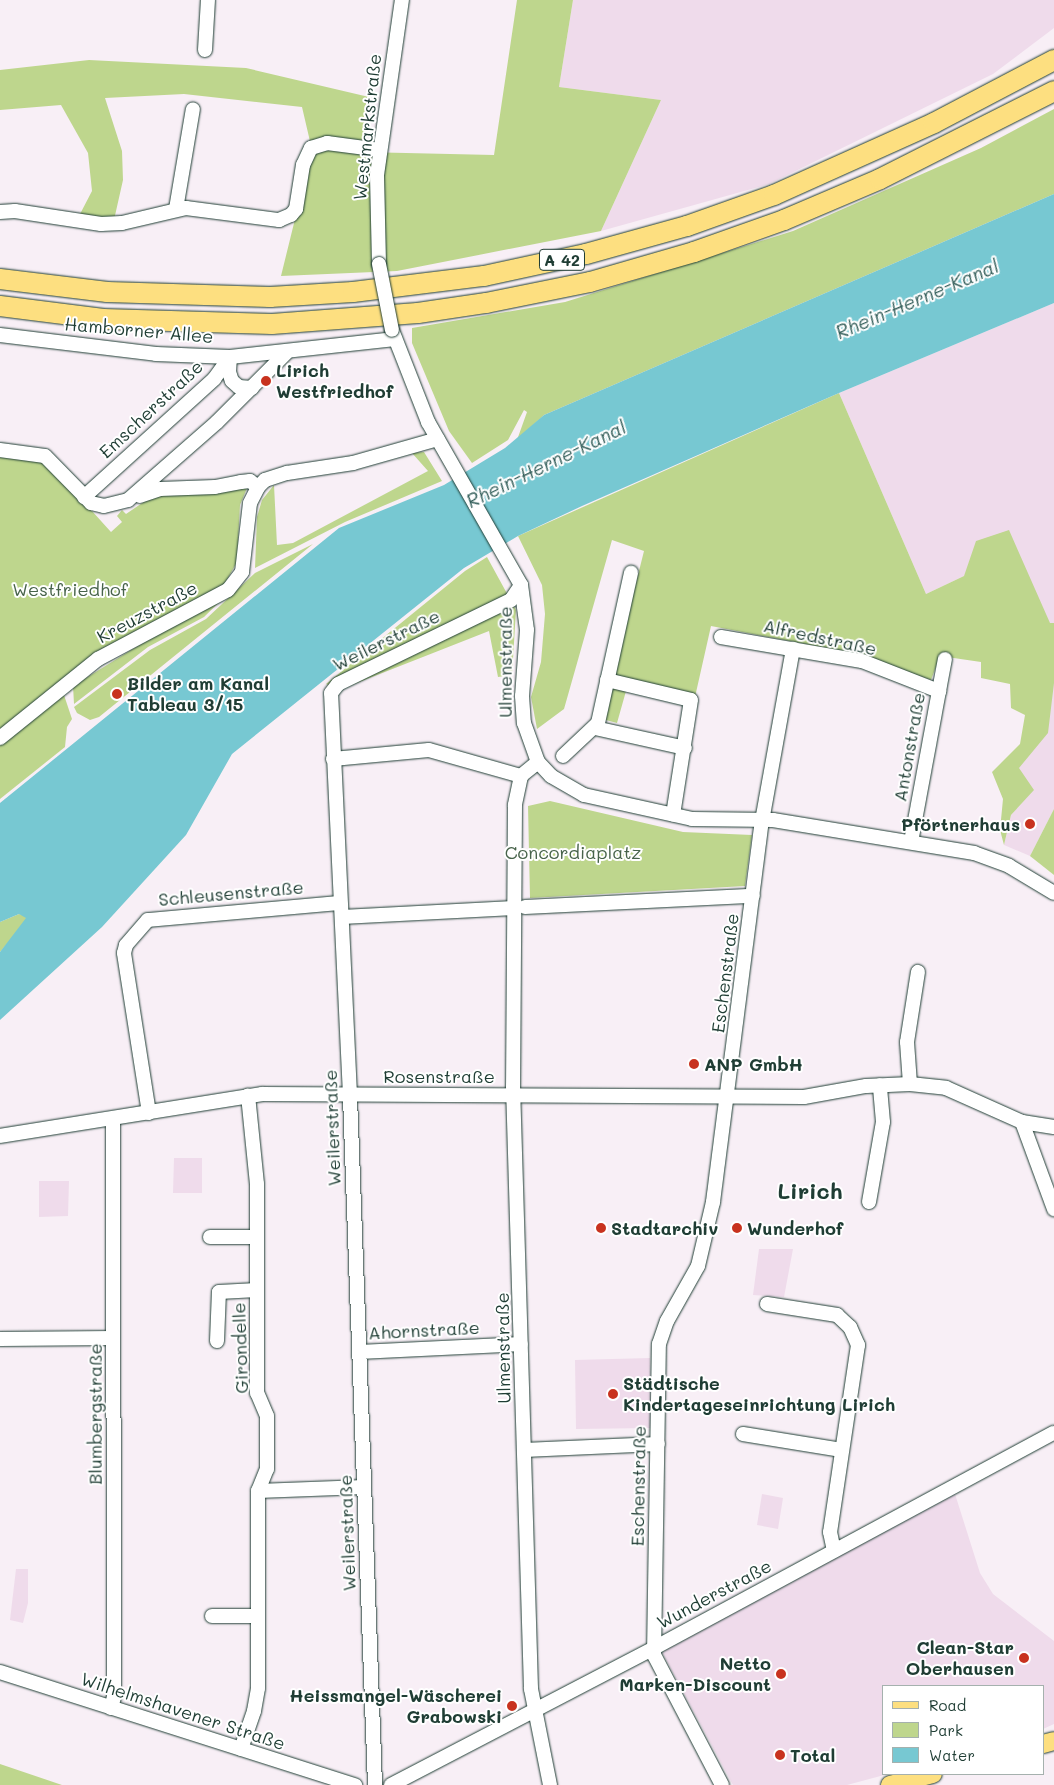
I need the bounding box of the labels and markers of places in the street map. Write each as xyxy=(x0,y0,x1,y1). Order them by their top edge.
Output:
place label: Lirich Westfriedhof xyxy=(276,360,394,402)
marker: Lirich Westfriedhof xyxy=(260,375,272,387)
place label: Bilder am Kanal Tableau 3/15 xyxy=(127,673,269,716)
marker: Bilder am Kanal Tableau 3/15 xyxy=(111,688,123,700)
place label: Pförtnerhaus xyxy=(901,813,1020,835)
marker: Pförtnerhaus xyxy=(1024,818,1036,830)
place label: ANP GmbH xyxy=(704,1053,803,1075)
marker: ANP GmbH xyxy=(688,1058,700,1070)
place label: Stadtarchiv xyxy=(611,1217,718,1239)
place label: Wunderhof xyxy=(747,1217,844,1239)
marker: Stadtarchiv xyxy=(595,1222,607,1234)
marker: Wunderhof xyxy=(731,1222,743,1234)
place label: Städtische Kindertageseinrichtung Lirich xyxy=(623,1373,895,1416)
marker: Städtische Kindertageseinrichtung Lirich xyxy=(607,1388,619,1400)
place label: Clean-Star Oberhausen xyxy=(906,1637,1014,1680)
marker: Clean-Star Oberhausen xyxy=(1018,1652,1030,1664)
place label: Netto Marken-Discount xyxy=(619,1653,771,1696)
marker: Netto Marken-Discount xyxy=(775,1668,787,1680)
place label: Heissmangel-Wäscherei Grabowski xyxy=(289,1685,502,1728)
marker: Heissmangel-Wäscherei Grabowski xyxy=(506,1700,518,1712)
place label: Total xyxy=(790,1744,835,1766)
marker: Total xyxy=(774,1749,786,1761)

